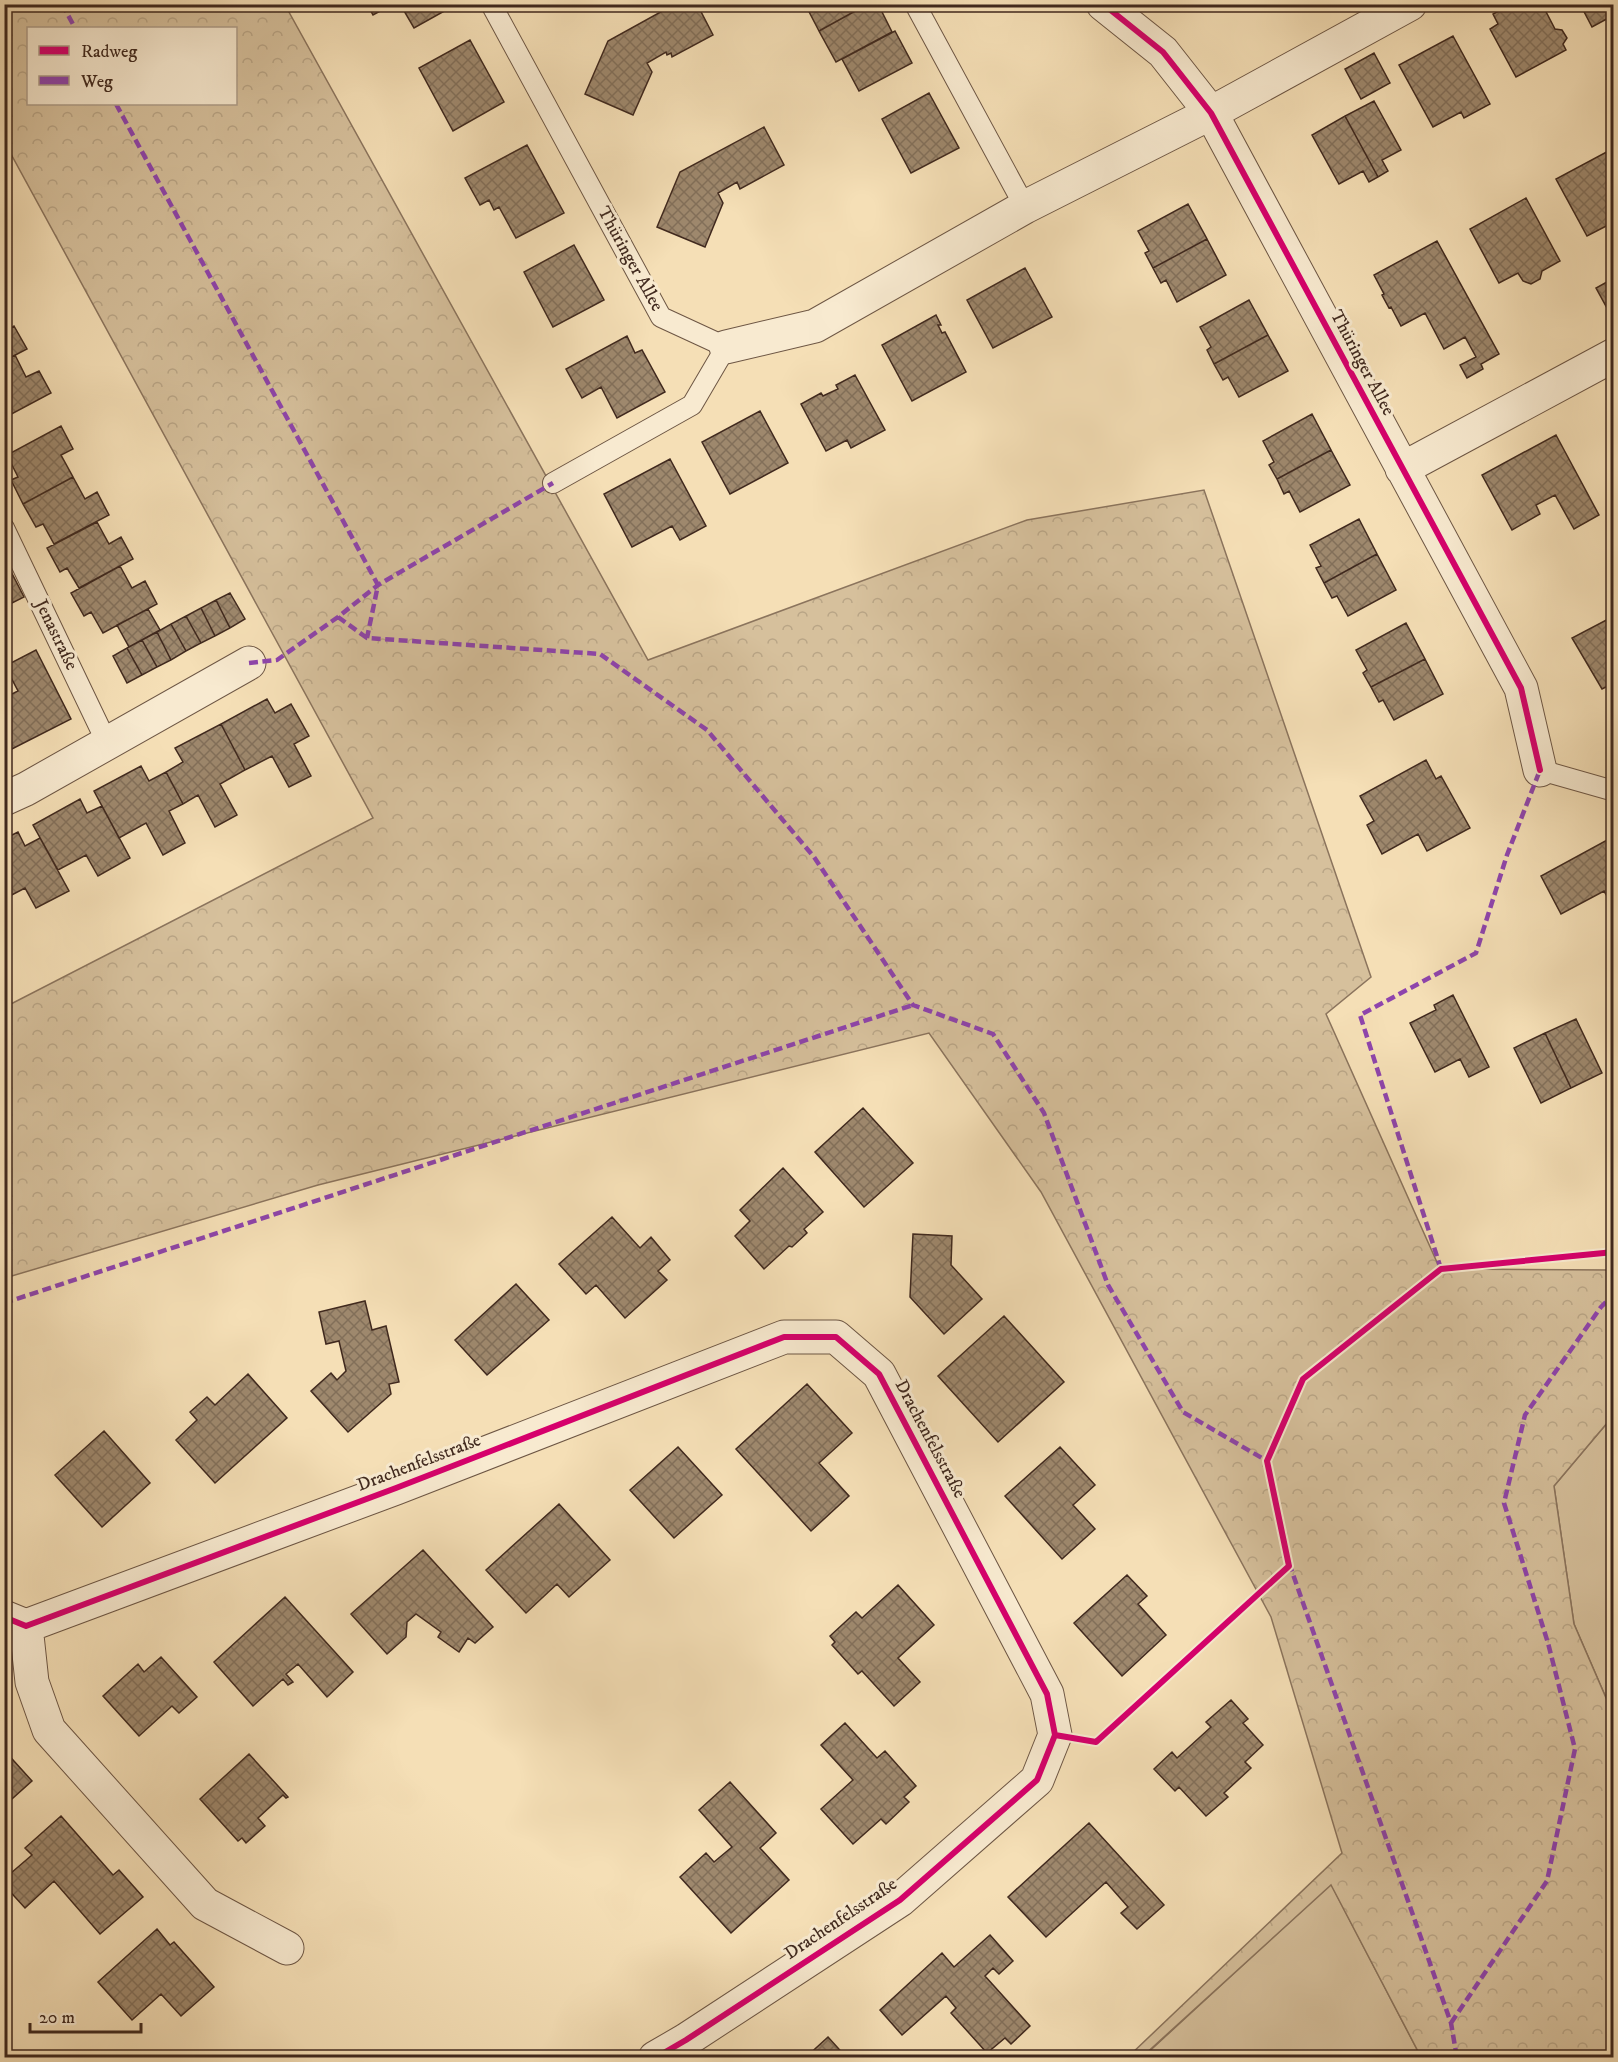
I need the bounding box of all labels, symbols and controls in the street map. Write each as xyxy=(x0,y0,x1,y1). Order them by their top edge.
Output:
legend xyxy=(27,27,237,105)
text: Radweg xyxy=(81,41,137,63)
text: Weg xyxy=(80,71,113,93)
street label: Thüringer Allee xyxy=(592,203,668,315)
street label: Thüringer Allee xyxy=(1325,306,1399,420)
street label: Jenastraße xyxy=(29,594,83,674)
street label: Drachenfelsstraße xyxy=(890,1376,970,1502)
street label: Drachenfelsstraße xyxy=(354,1429,484,1497)
street label: Drachenfelsstraße xyxy=(781,1873,901,1965)
scale bar xyxy=(30,1996,141,2034)
text: 20 m xyxy=(39,2007,75,2029)

